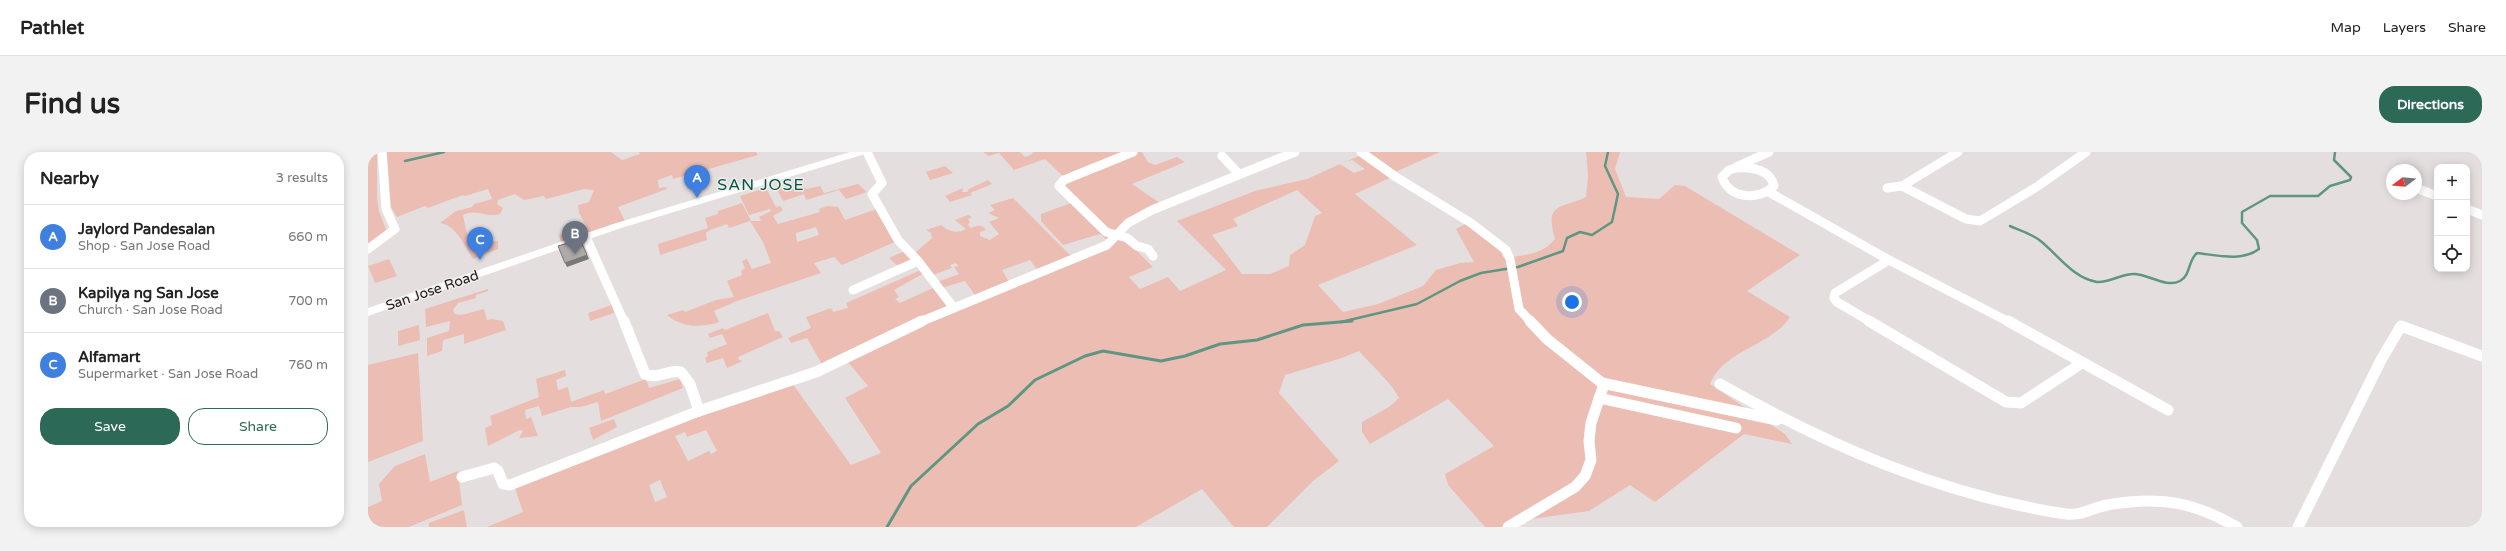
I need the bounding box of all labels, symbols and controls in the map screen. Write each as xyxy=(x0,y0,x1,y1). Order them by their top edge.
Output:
text: Pathlet xyxy=(20,17,84,39)
text: Map xyxy=(2331,19,2361,36)
text: Layers xyxy=(2383,19,2426,36)
text: Share xyxy=(2448,19,2486,36)
button: Directions xyxy=(2379,86,2482,123)
text: Find us xyxy=(24,87,120,121)
north arrow xyxy=(2386,164,2422,200)
map controls xyxy=(2434,164,2470,272)
button: + xyxy=(2434,164,2470,200)
pin: A xyxy=(684,165,710,198)
text: Nearby xyxy=(40,168,99,189)
text: 3 results xyxy=(276,170,328,186)
district label: SAN JOSE xyxy=(717,175,805,195)
button: − xyxy=(2434,200,2470,236)
text: Jaylord Pandesalan xyxy=(78,220,215,238)
pin: B xyxy=(562,221,588,254)
pin: C xyxy=(467,227,493,260)
text: A xyxy=(48,229,58,245)
text: 660 m xyxy=(288,229,328,245)
button: locate xyxy=(2434,236,2470,272)
text: Shop · San Jose Road xyxy=(78,238,210,254)
street label: San Jose Road xyxy=(383,267,481,314)
text: Kapilya ng San Jose xyxy=(78,284,219,302)
your location xyxy=(1562,292,1582,312)
text: B xyxy=(48,293,58,309)
text: 700 m xyxy=(288,293,328,309)
text: Church · San Jose Road xyxy=(78,302,223,318)
text: Alfamart xyxy=(78,348,140,366)
text: C xyxy=(48,357,58,373)
text: 760 m xyxy=(288,357,328,373)
text: Supermarket · San Jose Road xyxy=(78,366,258,382)
button: Save xyxy=(40,408,180,445)
button: Share xyxy=(188,408,328,445)

